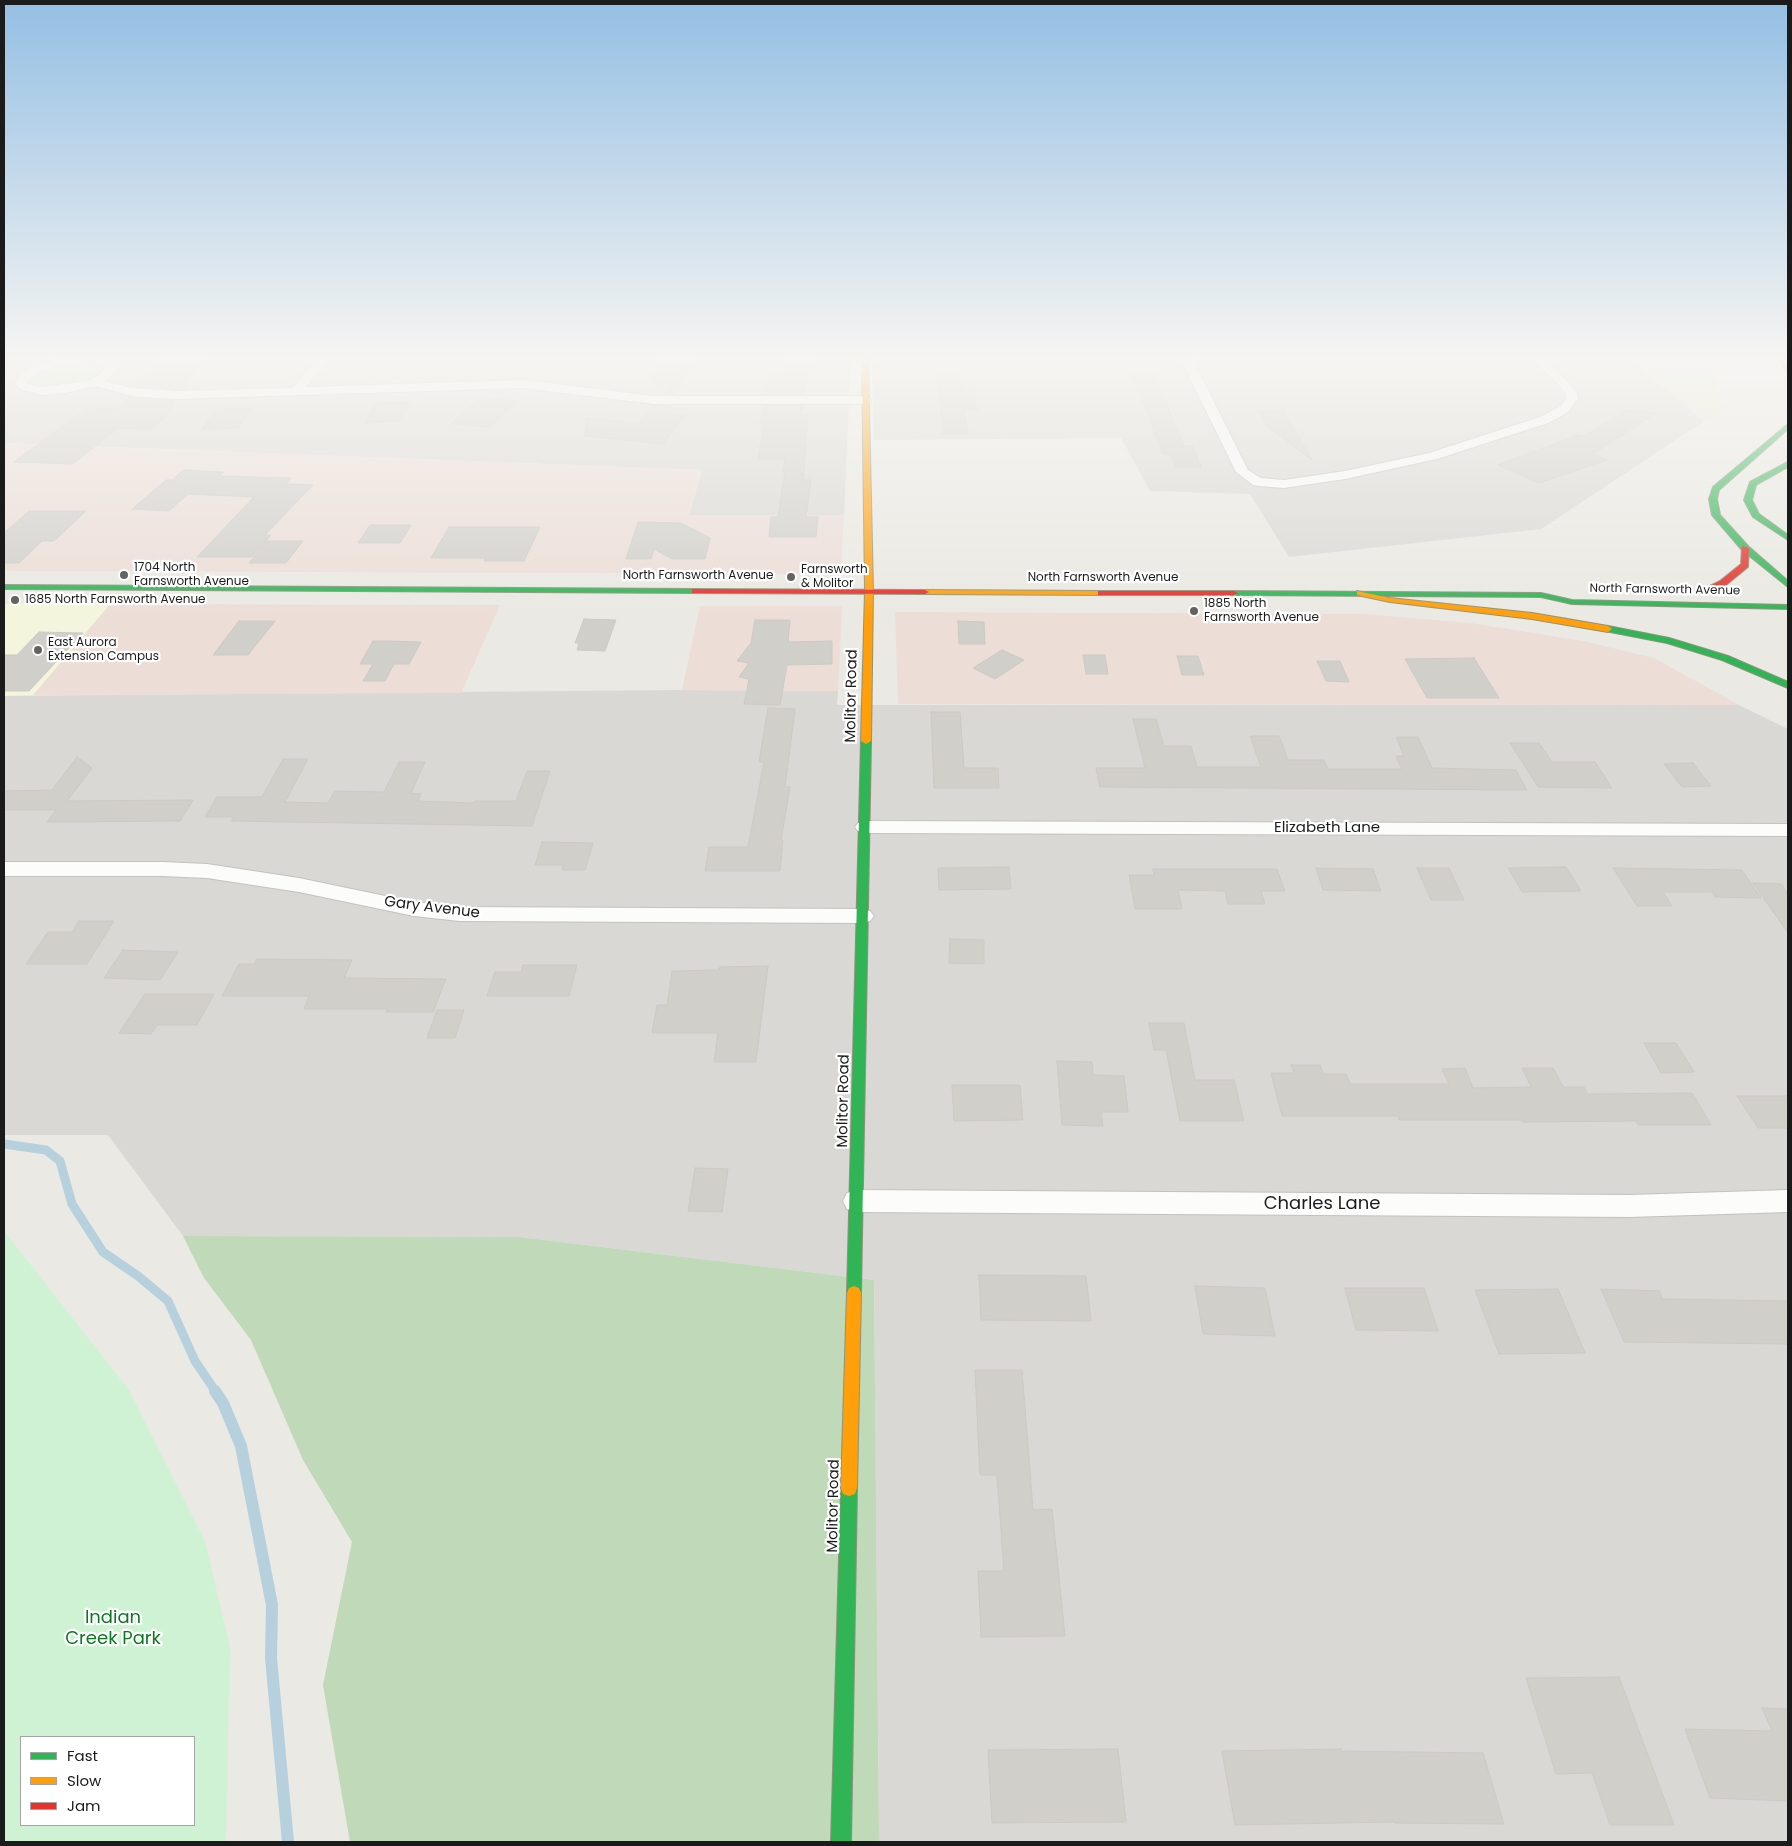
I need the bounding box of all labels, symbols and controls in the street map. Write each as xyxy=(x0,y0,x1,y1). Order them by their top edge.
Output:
place label: 1704 North Farnsworth Avenue xyxy=(134,561,249,589)
place label: Farnsworth & Molitor xyxy=(801,563,868,591)
marker: 1704 North Farnsworth Avenue xyxy=(118,569,130,581)
street label: North Farnsworth Avenue xyxy=(623,569,773,583)
marker: Farnsworth & Molitor xyxy=(785,571,797,583)
street label: North Farnsworth Avenue xyxy=(1028,571,1178,585)
street label: North Farnsworth Avenue xyxy=(1590,581,1740,599)
place label: 1685 North Farnsworth Avenue xyxy=(25,593,206,607)
marker: 1685 North Farnsworth Avenue xyxy=(9,594,21,606)
place label: 1885 North Farnsworth Avenue xyxy=(1204,597,1319,625)
marker: 1885 North Farnsworth Avenue xyxy=(1188,605,1200,617)
place label: East Aurora Extension Campus xyxy=(48,636,159,664)
marker: East Aurora Extension Campus xyxy=(32,644,44,656)
street label: Molitor Road xyxy=(842,649,862,743)
street label: Elizabeth Lane xyxy=(1274,819,1380,837)
street label: Gary Avenue xyxy=(383,893,481,923)
street label: Molitor Road xyxy=(834,1054,854,1148)
street label: Charles Lane xyxy=(1264,1193,1380,1215)
street label: Molitor Road xyxy=(824,1459,844,1553)
park label: Indian Creek Park xyxy=(65,1607,161,1650)
legend xyxy=(20,1736,195,1826)
text: Fast xyxy=(67,1745,98,1766)
text: Slow xyxy=(67,1770,101,1791)
text: Jam xyxy=(67,1795,101,1816)

